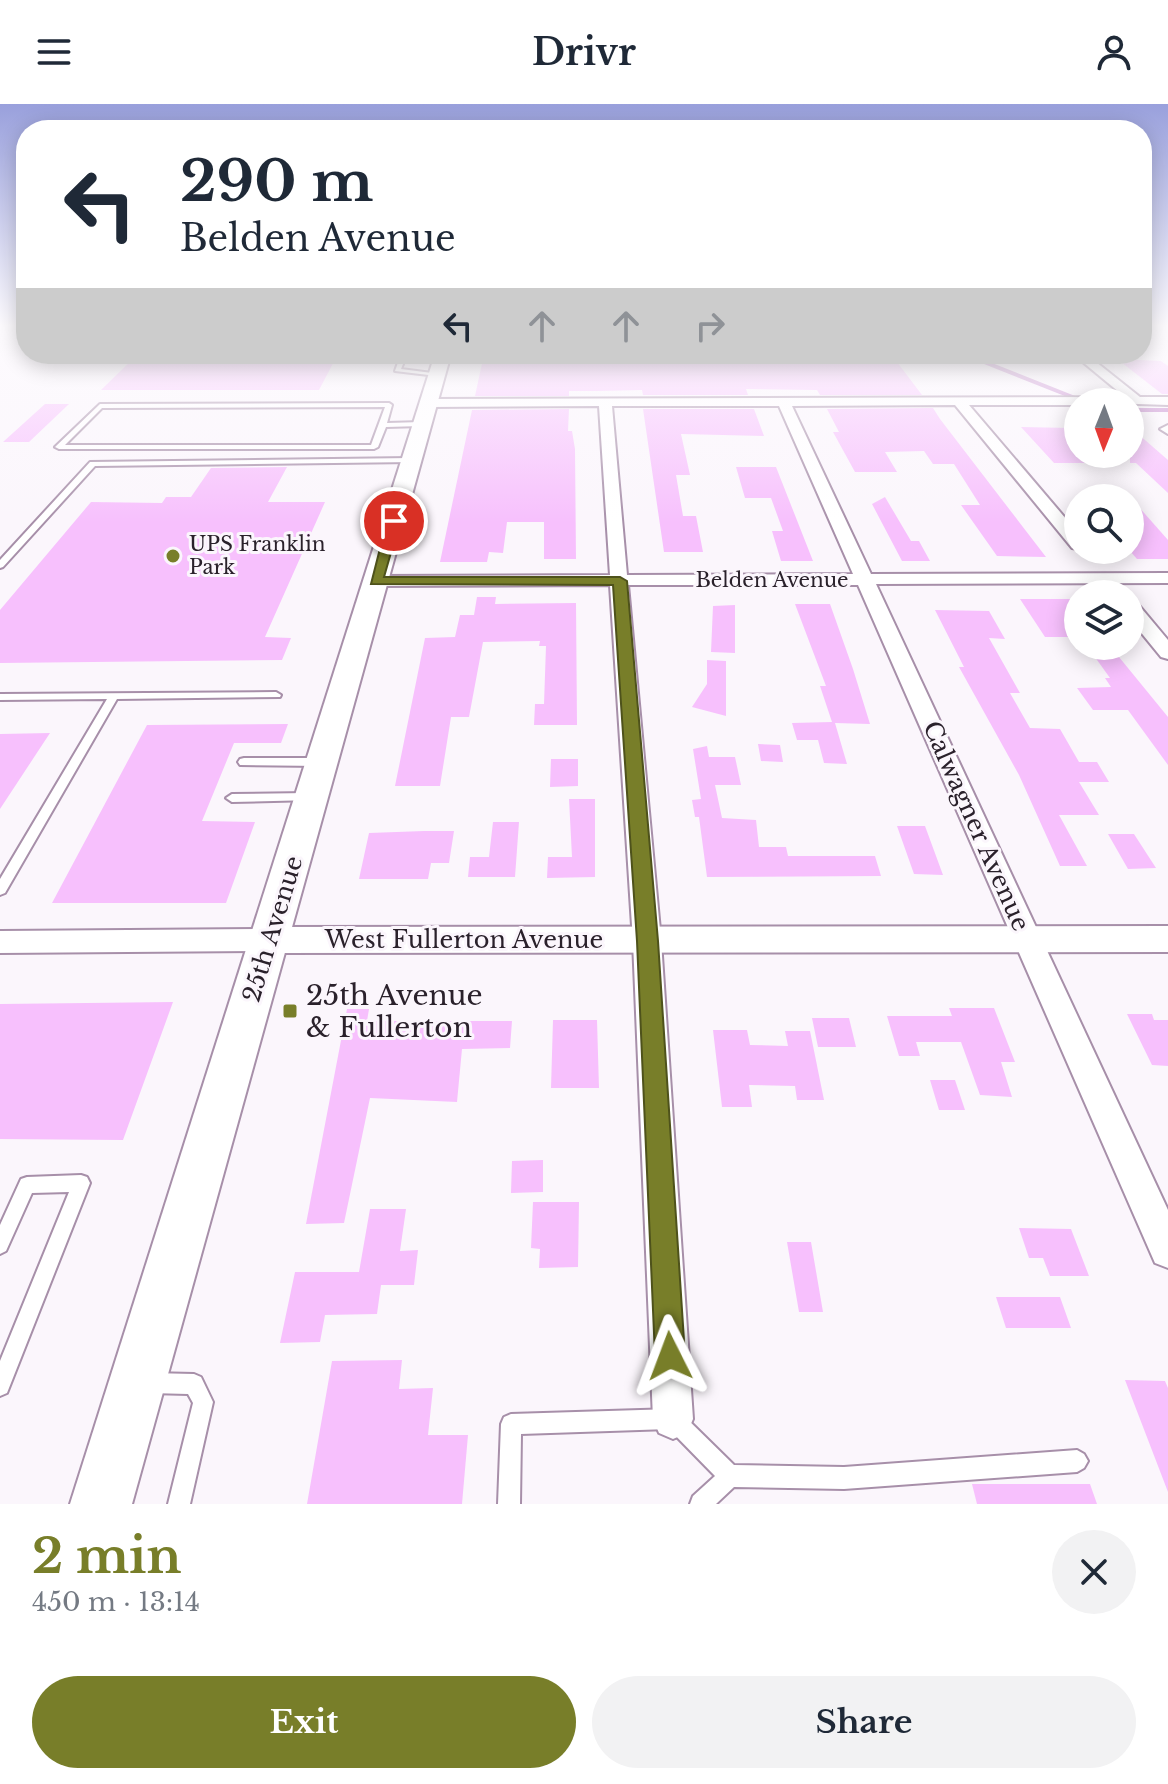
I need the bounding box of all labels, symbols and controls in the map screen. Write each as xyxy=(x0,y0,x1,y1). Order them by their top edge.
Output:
icon: menu xyxy=(32,30,76,74)
text: Drivr xyxy=(532,30,636,75)
icon: person xyxy=(1092,30,1136,74)
text: 290 m xyxy=(180,147,373,216)
icon: left xyxy=(48,152,152,256)
text: Belden Avenue xyxy=(180,216,456,261)
icon: left xyxy=(436,304,480,348)
icon: ahead xyxy=(520,304,564,348)
icon: ahead xyxy=(604,304,648,348)
icon: right xyxy=(688,304,732,348)
north arrow xyxy=(1064,388,1144,468)
map controls xyxy=(1064,388,1144,660)
button: search xyxy=(1064,484,1144,564)
pin xyxy=(360,487,428,555)
icon: arrive xyxy=(372,499,416,543)
place label: UPS Franklin Park xyxy=(189,532,326,579)
marker: UPS Franklin Park xyxy=(164,547,182,565)
street label: Belden Avenue xyxy=(695,568,849,592)
button: layers xyxy=(1064,580,1144,660)
street label: Calwagner Avenue xyxy=(917,716,1036,935)
street label: 25th Avenue xyxy=(237,852,309,1005)
street label: West Fullerton Avenue xyxy=(324,925,603,954)
place label: 25th Avenue & Fullerton xyxy=(306,978,483,1045)
marker: 25th Avenue & Fullerton xyxy=(281,1002,299,1020)
position arrow xyxy=(628,1314,712,1398)
text: 2 min xyxy=(32,1526,181,1586)
button: close xyxy=(1052,1530,1136,1614)
text: 450 m · 13:14 xyxy=(32,1586,200,1618)
button: Exit xyxy=(32,1676,576,1768)
button: Share xyxy=(592,1676,1136,1768)

